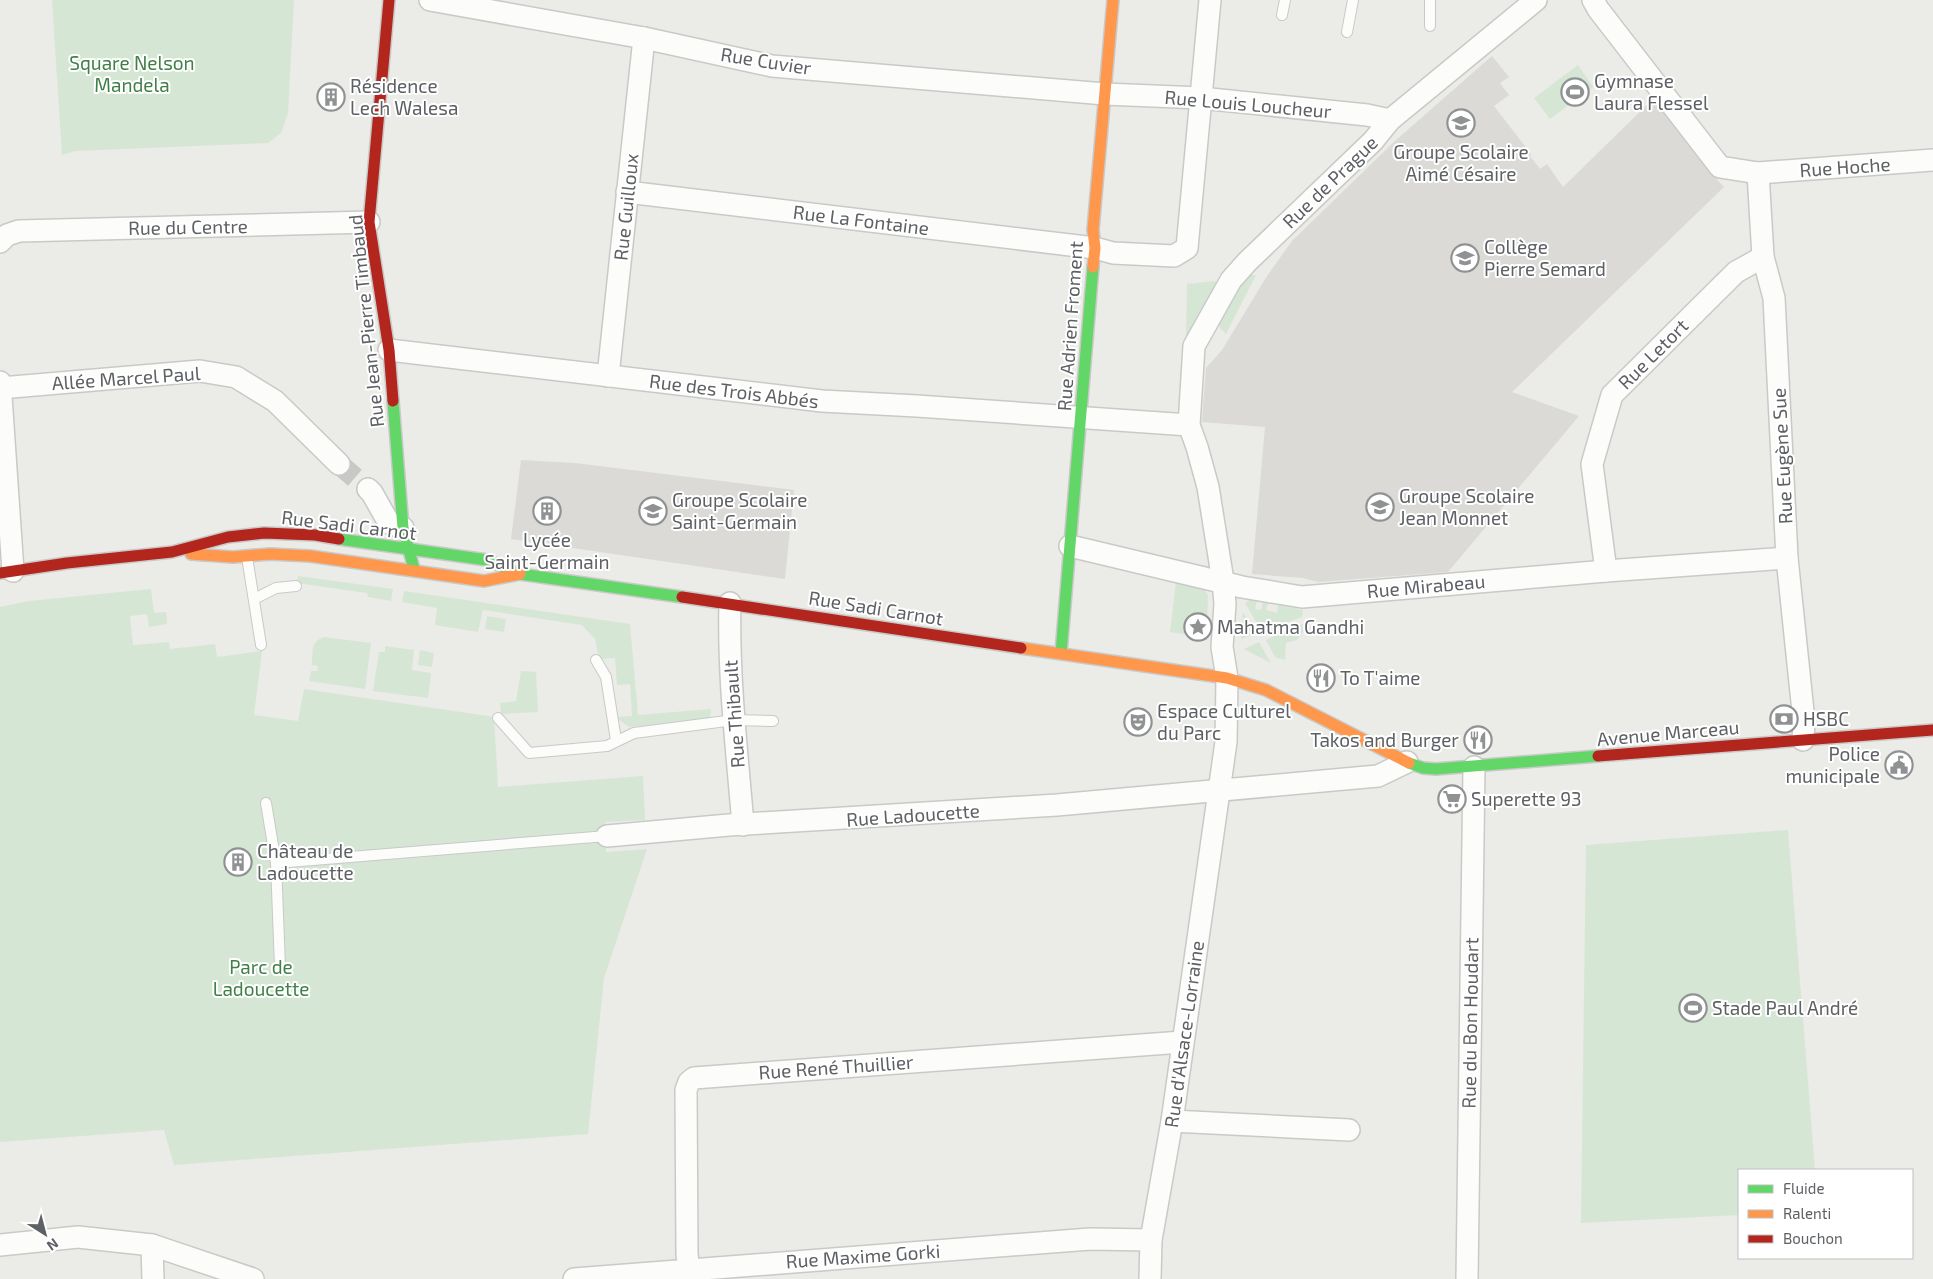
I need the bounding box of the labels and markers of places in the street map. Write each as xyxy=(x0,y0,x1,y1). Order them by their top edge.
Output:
place label: Gymnase Laura Flessel xyxy=(1594,69,1709,114)
place label: Résidence Lech Walesa xyxy=(350,74,458,119)
sports icon: Gymnase Laura Flessel xyxy=(1560,77,1590,107)
building icon: Résidence Lech Walesa xyxy=(316,82,346,112)
school or university icon: Groupe Scolaire Aimé Césaire xyxy=(1446,108,1476,138)
place label: Groupe Scolaire Aimé Césaire xyxy=(1393,140,1529,185)
place label: Collège Pierre Semard xyxy=(1484,235,1606,280)
school or university icon: Collège Pierre Semard xyxy=(1450,243,1480,273)
place label: Groupe Scolaire Jean Monnet xyxy=(1399,484,1534,529)
place label: Groupe Scolaire Saint-Germain xyxy=(672,488,807,533)
school or university icon: Groupe Scolaire Jean Monnet xyxy=(1365,492,1395,522)
building icon: Lycée Saint-Germain xyxy=(532,496,562,526)
school or university icon: Groupe Scolaire Saint-Germain xyxy=(638,496,668,526)
place label: Lycée Saint-Germain xyxy=(484,528,610,573)
place icon: Mahatma Gandhi xyxy=(1183,612,1213,642)
place label: Mahatma Gandhi xyxy=(1217,615,1364,638)
restaurant icon: To T'aime xyxy=(1306,663,1336,693)
place label: To T'aime xyxy=(1340,666,1421,689)
place label: Espace Culturel du Parc xyxy=(1157,699,1291,744)
bank icon: HSBC xyxy=(1769,704,1799,734)
theatre icon: Espace Culturel du Parc xyxy=(1123,707,1153,737)
place label: HSBC xyxy=(1803,707,1849,730)
restaurant icon: Takos and Burger xyxy=(1463,725,1493,755)
place label: Takos and Burger xyxy=(1310,728,1459,751)
place label: Police municipale xyxy=(1785,742,1880,787)
public building icon: Police municipale xyxy=(1884,750,1914,780)
supermarket icon: Superette 93 xyxy=(1437,784,1467,814)
place label: Superette 93 xyxy=(1471,787,1582,810)
place label: Château de Ladoucette xyxy=(257,839,354,884)
building icon: Château de Ladoucette xyxy=(223,847,253,877)
sports icon: Stade Paul André xyxy=(1678,993,1708,1023)
place label: Stade Paul André xyxy=(1712,996,1858,1019)

